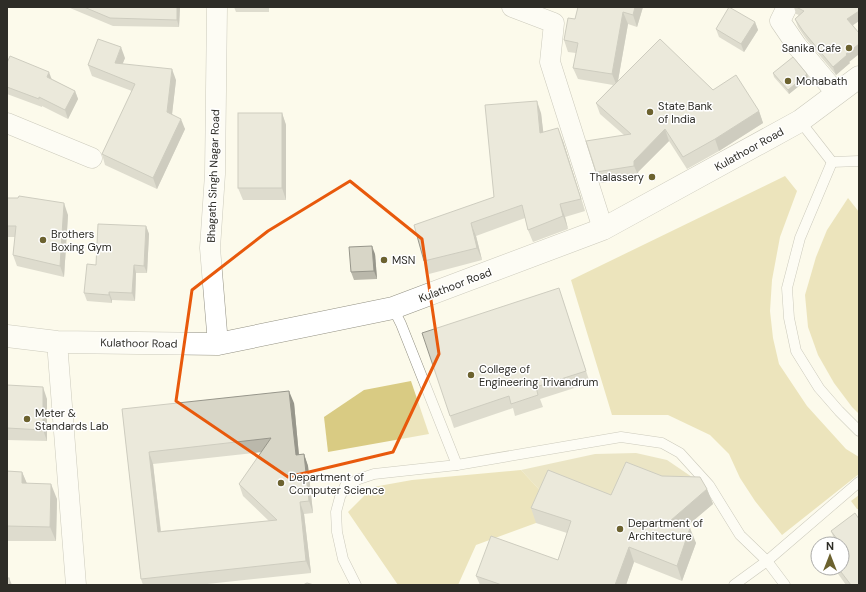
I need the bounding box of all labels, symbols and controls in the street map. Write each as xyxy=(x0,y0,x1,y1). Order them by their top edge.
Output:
place label: Sanika Cafe xyxy=(782,41,841,55)
marker: Sanika Cafe xyxy=(844,43,854,53)
place label: Mohabath xyxy=(796,74,847,88)
marker: Mohabath xyxy=(783,76,793,86)
place label: State Bank of India xyxy=(658,99,713,126)
marker: State Bank of India xyxy=(645,107,655,117)
street label: Bhagath Singh Nagar Road xyxy=(204,109,222,243)
street label: Kulathoor Road xyxy=(712,124,786,174)
place label: Thalassery xyxy=(590,170,644,184)
marker: Thalassery xyxy=(647,172,657,182)
place label: Brothers Boxing Gym xyxy=(51,227,112,254)
marker: Brothers Boxing Gym xyxy=(38,235,48,245)
place label: MSN xyxy=(392,253,415,267)
marker: MSN xyxy=(379,255,389,265)
street label: Kulathoor Road xyxy=(416,265,494,305)
street label: Kulathoor Road xyxy=(100,335,178,351)
place label: College of Engineering Trivandrum xyxy=(479,362,599,389)
marker: College of Engineering Trivandrum xyxy=(466,370,476,380)
place label: Meter & Standards Lab xyxy=(35,406,109,433)
marker: Meter & Standards Lab xyxy=(22,414,32,424)
place label: Department of Computer Science xyxy=(289,470,384,497)
marker: Department of Computer Science xyxy=(276,478,286,488)
place label: Department of Architecture xyxy=(628,516,703,543)
marker: Department of Architecture xyxy=(615,524,625,534)
north arrow xyxy=(810,536,850,576)
text: N xyxy=(826,539,834,553)

